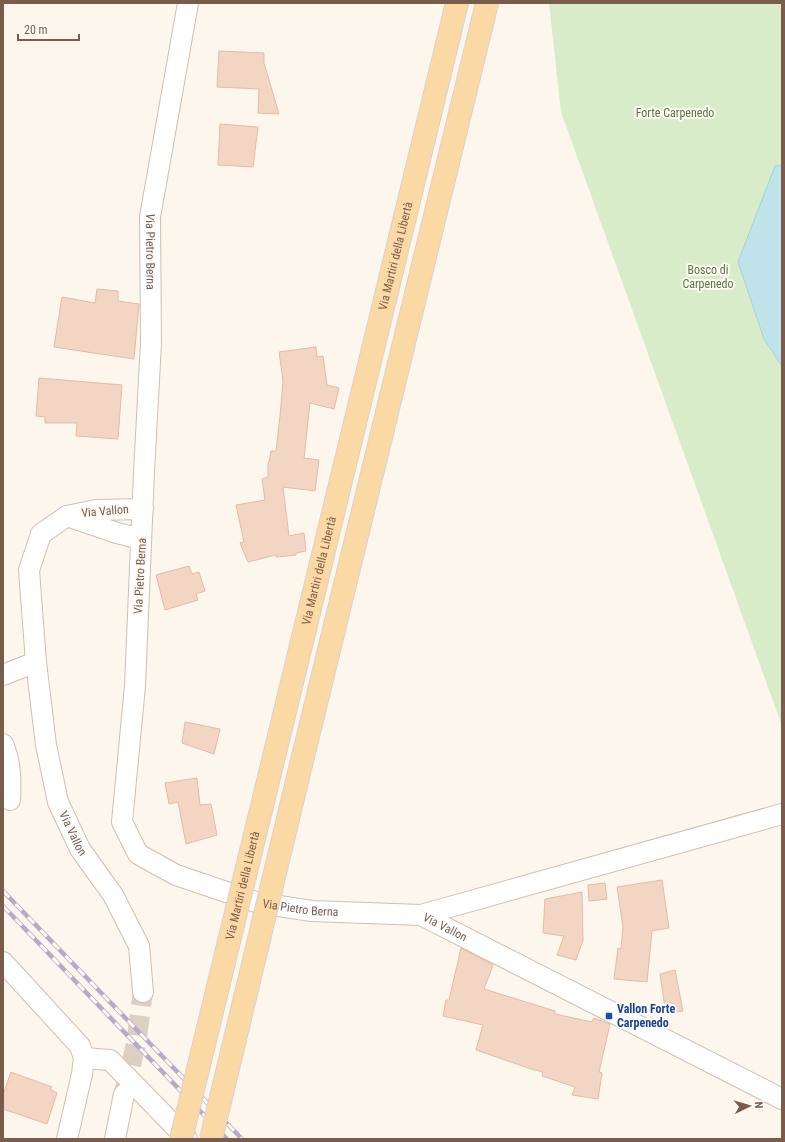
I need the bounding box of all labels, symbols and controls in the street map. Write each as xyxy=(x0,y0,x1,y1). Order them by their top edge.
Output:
scale bar xyxy=(18,16,79,42)
text: 20 m xyxy=(24,23,48,37)
park label: Forte Carpenedo xyxy=(636,106,714,120)
street label: Via Martiri della Libertà xyxy=(376,200,416,312)
street label: Via Pietro Berna xyxy=(143,212,158,290)
park label: Bosco di Carpenedo xyxy=(682,263,734,291)
street label: Via Vallon xyxy=(81,502,129,520)
street label: Via Martiri della Libertà xyxy=(299,515,339,627)
street label: Via Pietro Berna xyxy=(131,537,149,614)
street label: Via Vallon xyxy=(56,809,90,859)
street label: Via Martiri della Libertà xyxy=(223,829,263,941)
street label: Via Pietro Berna xyxy=(262,897,339,919)
street label: Via Vallon xyxy=(421,910,470,944)
place label: Vallon Forte Carpenedo xyxy=(617,1002,676,1030)
marker: Vallon Forte Carpenedo xyxy=(604,1011,614,1021)
north arrow xyxy=(729,1086,769,1126)
text: N xyxy=(752,1101,765,1109)

